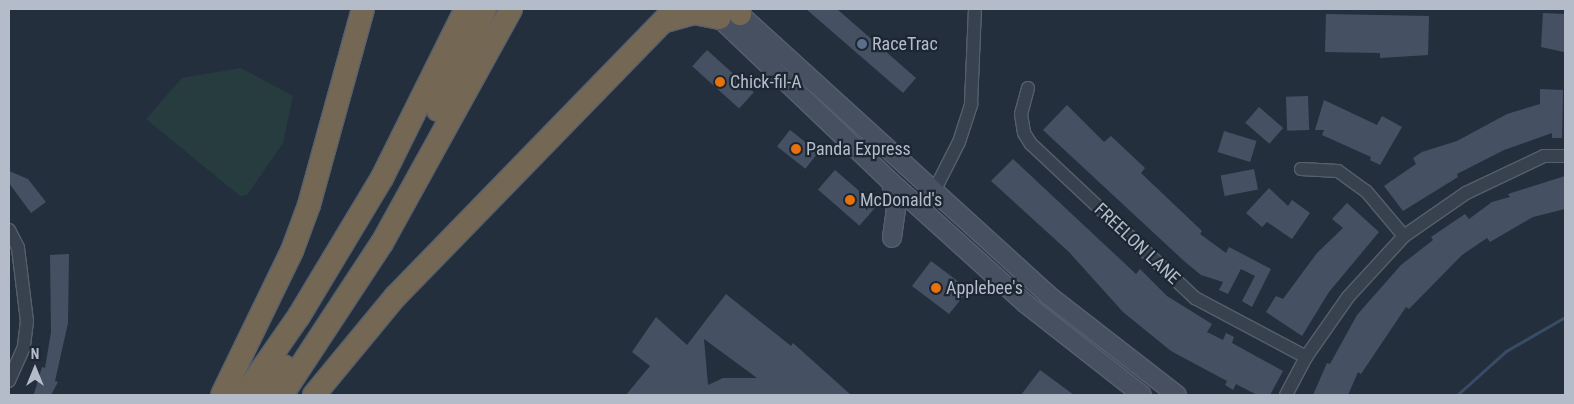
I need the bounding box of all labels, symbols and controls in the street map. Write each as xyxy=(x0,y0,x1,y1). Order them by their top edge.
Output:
place label: RaceTrac xyxy=(872,33,938,55)
marker: RaceTrac xyxy=(856,38,868,50)
place label: Chick-fil-A xyxy=(730,71,802,93)
marker: Chick-fil-A xyxy=(714,76,726,88)
place label: Panda Express xyxy=(806,138,911,160)
marker: Panda Express xyxy=(790,143,802,155)
place label: McDonald's xyxy=(860,189,942,211)
marker: McDonald's xyxy=(844,194,856,206)
street label: FREELON LANE xyxy=(1090,199,1184,289)
place label: Applebee's xyxy=(946,277,1023,299)
marker: Applebee's xyxy=(930,282,942,294)
north arrow xyxy=(10,344,60,394)
text: N xyxy=(31,346,39,362)

